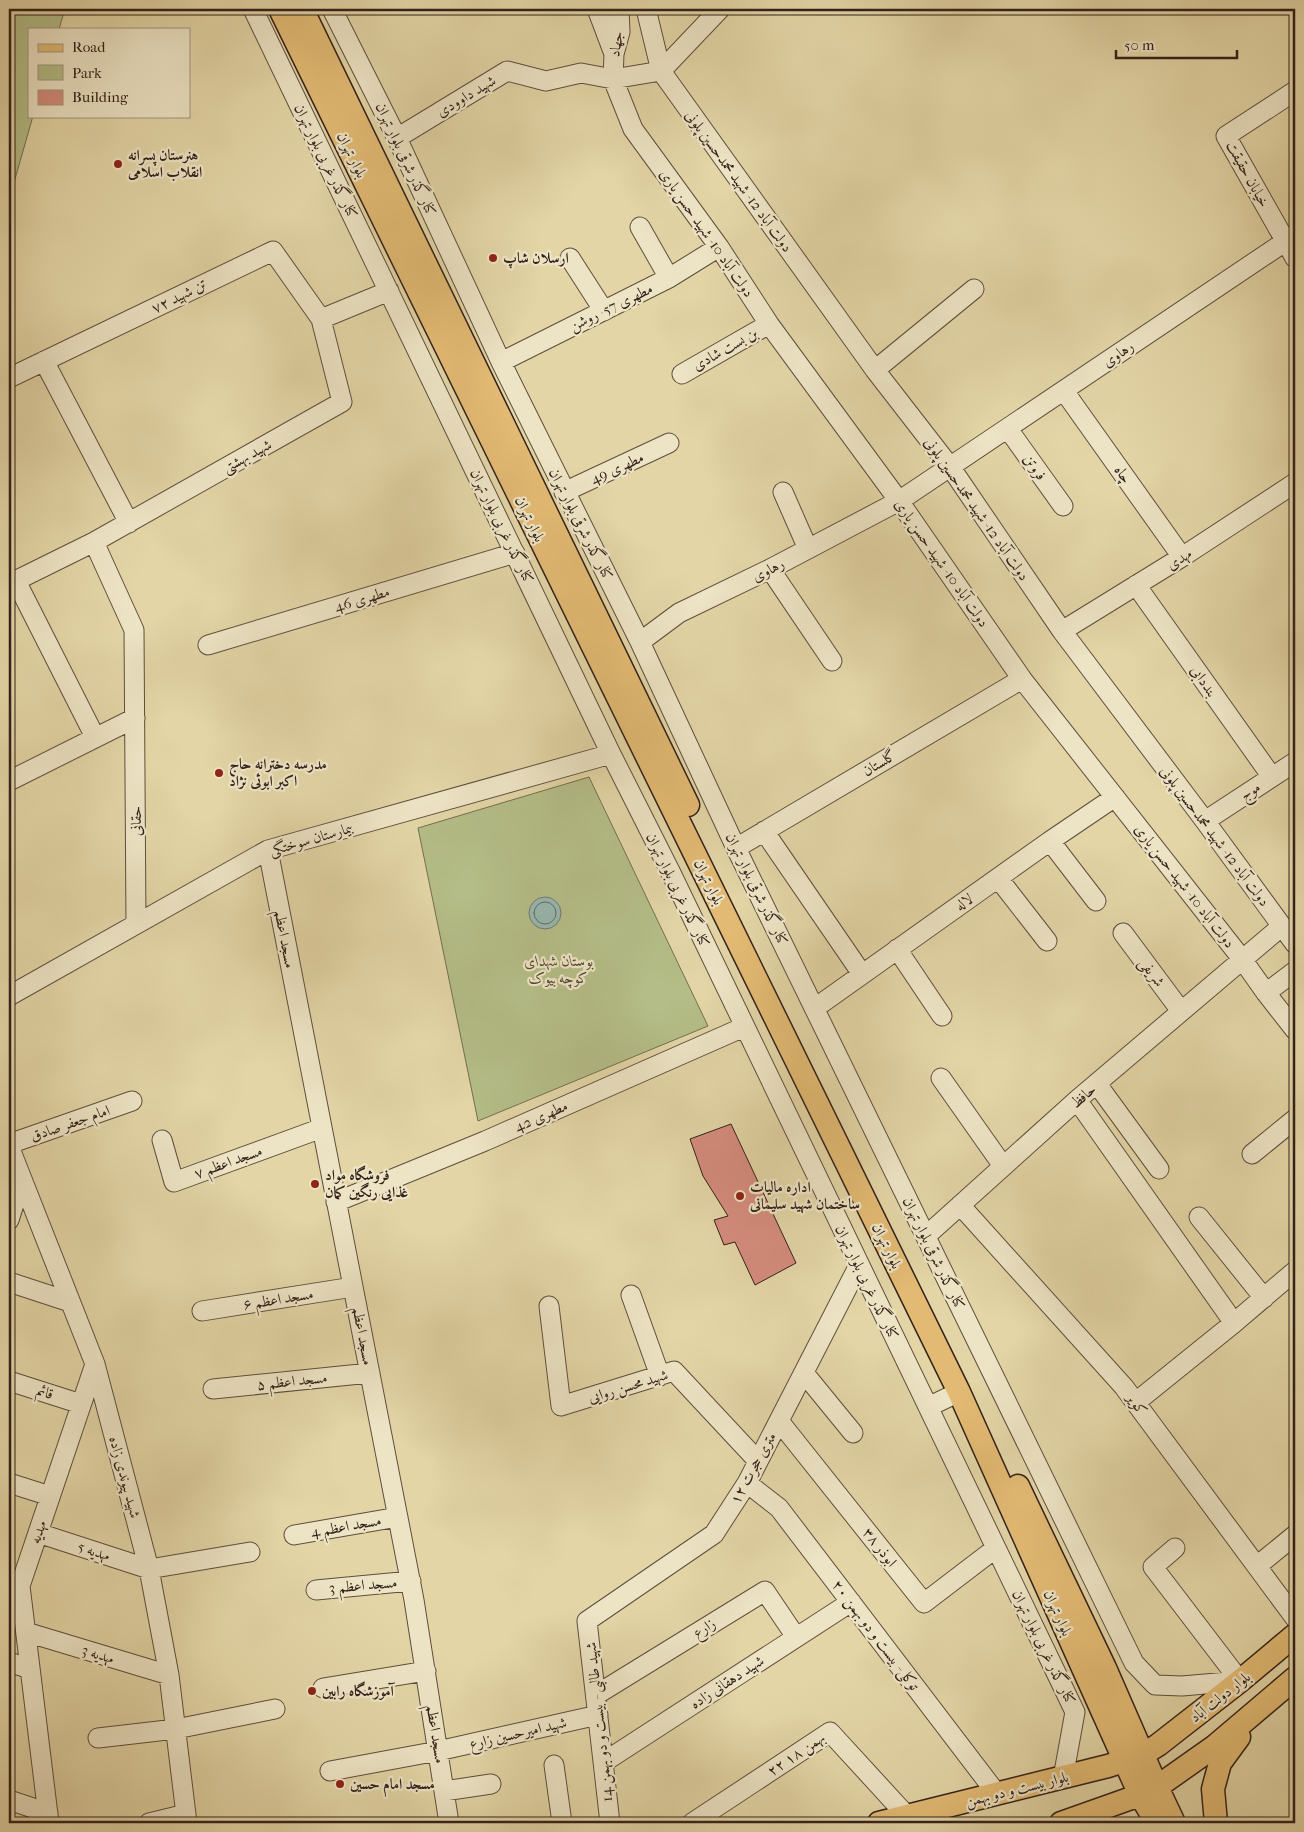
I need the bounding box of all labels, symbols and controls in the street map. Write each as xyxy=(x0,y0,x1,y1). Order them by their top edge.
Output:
legend xyxy=(28,28,190,118)
scale bar xyxy=(1116,28,1238,60)
street label: جهاد xyxy=(605,30,627,58)
text: 50 m xyxy=(1124,36,1155,54)
text: Road xyxy=(72,38,106,56)
text: Park xyxy=(72,64,102,82)
street label: شهید داوودی xyxy=(433,71,500,122)
text: Building xyxy=(72,88,129,106)
street label: کنار گذر شرقی بلوار تهران xyxy=(371,99,442,219)
street label: کنار گذر غربی بلوار تهران xyxy=(289,100,363,222)
street label: دولت آباد 12- شهید محمدحسین پلونی xyxy=(680,107,797,257)
street label: بلوار تهران xyxy=(332,129,371,181)
street label: خیابان حقیقت xyxy=(1222,138,1274,210)
place label: هنرستان پسرانه انقلاب اسلامی xyxy=(127,146,202,182)
marker: هنرستان پسرانه انقلاب اسلامی xyxy=(112,158,124,170)
street label: دولت آباد 10- شهید حسن یاری xyxy=(655,165,758,301)
place label: ارسلان شاپ xyxy=(503,249,569,269)
marker: ارسلان شاپ xyxy=(487,252,499,264)
street label: ۷۲ تن شهید xyxy=(148,275,210,318)
street label: مطهری 57- روشن xyxy=(566,279,656,336)
street label: بن بست شادی xyxy=(689,324,761,374)
street label: رهاوی xyxy=(1099,337,1137,371)
street label: دولت آباد 12- شهید محمدحسین پلونی xyxy=(919,434,1033,585)
street label: شهید بهشتی xyxy=(219,435,276,479)
street label: مطهری 49 xyxy=(588,448,647,489)
street label: فروتن xyxy=(1019,450,1051,484)
street label: چاه xyxy=(1109,461,1136,488)
street label: کنار گذر شرقی بلوار تهران xyxy=(544,464,619,583)
street label: کنار گذر غربی بلوار تهران xyxy=(465,465,539,587)
street label: بلوار تهران xyxy=(510,493,549,545)
street label: دولت آباد 10- شهید حسن یاری xyxy=(890,495,993,631)
street label: مهدی xyxy=(1163,544,1196,574)
street label: رهاوی xyxy=(749,554,787,586)
street label: مطهری 46 xyxy=(332,582,392,617)
street label: بنددابی xyxy=(1185,662,1221,701)
street label: گلستان xyxy=(859,746,899,780)
place label: مدرسه دخترانه حاج اکبر ابوئی نژاد xyxy=(229,755,327,790)
street label: دولت آباد 12- شهید محمدحسین پلونی xyxy=(1155,762,1274,911)
marker: مدرسه دخترانه حاج اکبر ابوئی نژاد xyxy=(213,767,225,779)
street label: موج xyxy=(1236,778,1266,808)
street label: حقانی xyxy=(127,806,145,836)
street label: بیمارستان سوختگی xyxy=(267,818,356,861)
street label: دولت آباد 10- شهید حسن یاری xyxy=(1130,820,1239,952)
street label: کنار گذر غربی بلوار تهران xyxy=(641,829,715,951)
street label: کنار گذر شرقی بلوار تهران xyxy=(721,829,794,949)
street label: بلوار تهران xyxy=(689,856,728,908)
street label: لاله xyxy=(952,890,976,914)
street label: مسجد اعظم xyxy=(266,908,299,971)
park label: بوستان شهدای کوچه بیوک xyxy=(524,952,594,989)
street label: شریفی xyxy=(1134,954,1169,991)
street label: حافظ xyxy=(1066,1080,1100,1112)
street label: مطهری 42 xyxy=(512,1096,571,1137)
street label: امام جعفر صادق xyxy=(28,1101,113,1149)
street label: مسجد اعظم ۷ xyxy=(191,1141,266,1187)
place label: فروشگاه مواد غذایی رنگین کمان xyxy=(325,1165,408,1202)
marker: فروشگاه مواد غذایی رنگین کمان xyxy=(309,1178,321,1190)
place label: اداره مالیات ساختمان شهید سلیمانی xyxy=(749,1178,860,1214)
marker: اداره مالیات ساختمان شهید سلیمانی xyxy=(734,1190,746,1202)
street label: کنار گذر شرقی بلوار تهران xyxy=(898,1193,971,1313)
street label: بلوار تهران xyxy=(867,1220,906,1272)
street label: کنار گذر غربی بلوار تهران xyxy=(830,1221,904,1343)
street label: مسجد اعظم ۶ xyxy=(241,1285,315,1318)
street label: مسجد اعظم xyxy=(344,1305,377,1368)
street label: شهید محسن روایی xyxy=(586,1365,670,1408)
street label: مسجد اعظم ۵ xyxy=(256,1368,329,1399)
street label: قائم xyxy=(33,1381,56,1407)
street label: کویر xyxy=(1122,1388,1151,1419)
street label: ۱۲ متری حجرت xyxy=(726,1429,781,1507)
street label: شهید پیوندی زاده xyxy=(103,1434,145,1520)
street label: مسجد اعظم 4 xyxy=(309,1511,384,1546)
street label: مهدیه xyxy=(26,1518,51,1546)
street label: ۳۸ ابوذر xyxy=(859,1524,901,1570)
street label: مهدیه 5 xyxy=(75,1537,113,1566)
street label: مسجد اعظم 3 xyxy=(328,1573,398,1602)
street label: توکلی- بیست و دو بهمن ۲۰ xyxy=(827,1576,924,1695)
street label: کنار گذر غربی بلوار تهران xyxy=(1007,1586,1081,1708)
street label: بلوار تهران xyxy=(1039,1587,1076,1640)
street label: زارع xyxy=(689,1614,721,1645)
street label: مهدیه 3 xyxy=(79,1641,117,1668)
street label: شهید طالبی - بیست و دو بهمن 14 xyxy=(582,1641,619,1803)
street label: شهید دهقانی زاده xyxy=(687,1651,768,1713)
street label: بلوار دولت آباد xyxy=(1186,1668,1254,1726)
place label: آموزشگاه رابین xyxy=(322,1681,395,1700)
marker: آموزشگاه رابین xyxy=(306,1685,318,1697)
street label: مسجد اعظم xyxy=(418,1703,450,1765)
street label: شهید امیرحسین زارع xyxy=(467,1713,569,1757)
street label: ۲۲ بهمن ۱۸ xyxy=(764,1728,829,1781)
street label: بلوار بیست و دو بهمن xyxy=(964,1767,1071,1811)
place label: مسجد امام حسین xyxy=(350,1775,435,1797)
marker: مسجد امام حسین xyxy=(334,1778,346,1790)

